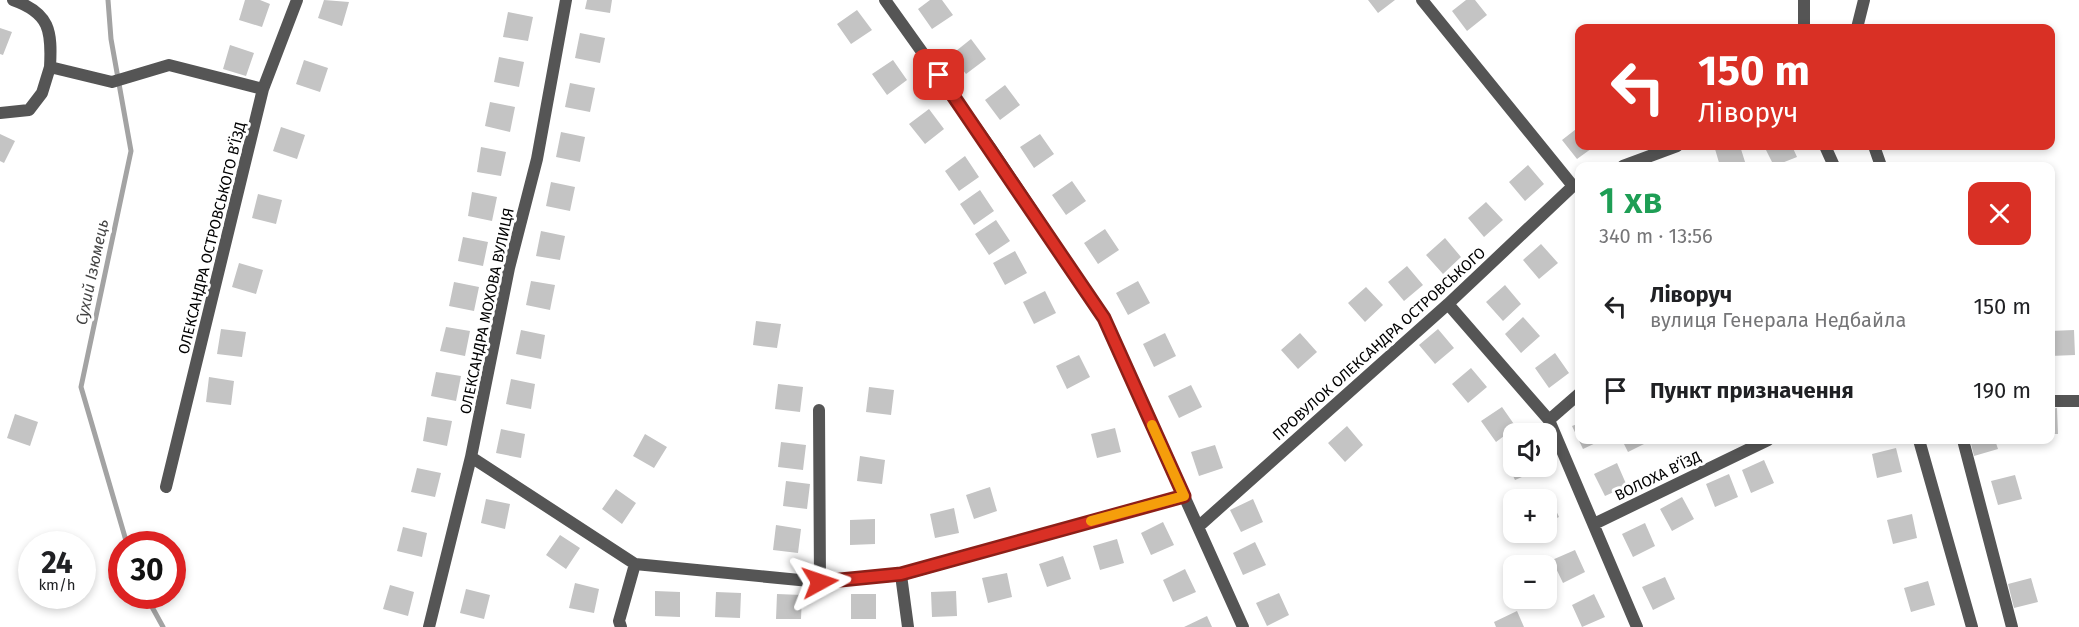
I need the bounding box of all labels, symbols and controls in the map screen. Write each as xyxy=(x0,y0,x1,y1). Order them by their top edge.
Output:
text: 150 m xyxy=(1698,46,1810,96)
icon: left xyxy=(1599,48,1677,126)
pin xyxy=(913,49,964,100)
icon: arrive xyxy=(922,58,955,91)
text: Ліворуч xyxy=(1698,97,1798,129)
street label: ОЛЕКСАНДРА ОСТРОВСЬКОГО В’ЇЗД xyxy=(174,120,250,356)
text: 1 хв xyxy=(1599,179,1662,223)
button: close xyxy=(1968,182,2031,245)
street label: ОЛЕКСАНДРА МОХОВА ВУЛИЦЯ xyxy=(456,206,518,416)
water label: Сухий Ізюмець xyxy=(72,217,112,327)
text: 340 m · 13:56 xyxy=(1599,224,1713,248)
street label: ПРОВУЛОК ОЛЕКСАНДРА ОСТРОВСЬКОГО xyxy=(1269,244,1489,444)
text: Ліворуч xyxy=(1650,281,1732,308)
icon: left xyxy=(1599,290,1632,323)
text: 150 m xyxy=(1973,293,2031,320)
text: вулиця Генерала Недбайла xyxy=(1650,308,1906,332)
icon: arrive xyxy=(1599,374,1632,407)
text: Пункт призначення xyxy=(1650,377,1854,404)
text: 190 m xyxy=(1973,377,2031,404)
map controls xyxy=(1503,423,1557,609)
button: sound xyxy=(1503,423,1557,477)
street label: ВОЛОХА В’ЇЗД xyxy=(1612,447,1704,505)
button: + xyxy=(1503,489,1557,543)
speed limit sign: 30 xyxy=(108,531,186,609)
text: 24 xyxy=(41,545,73,581)
position arrow xyxy=(788,550,852,614)
button: − xyxy=(1503,555,1557,609)
text: km/h xyxy=(38,576,76,594)

